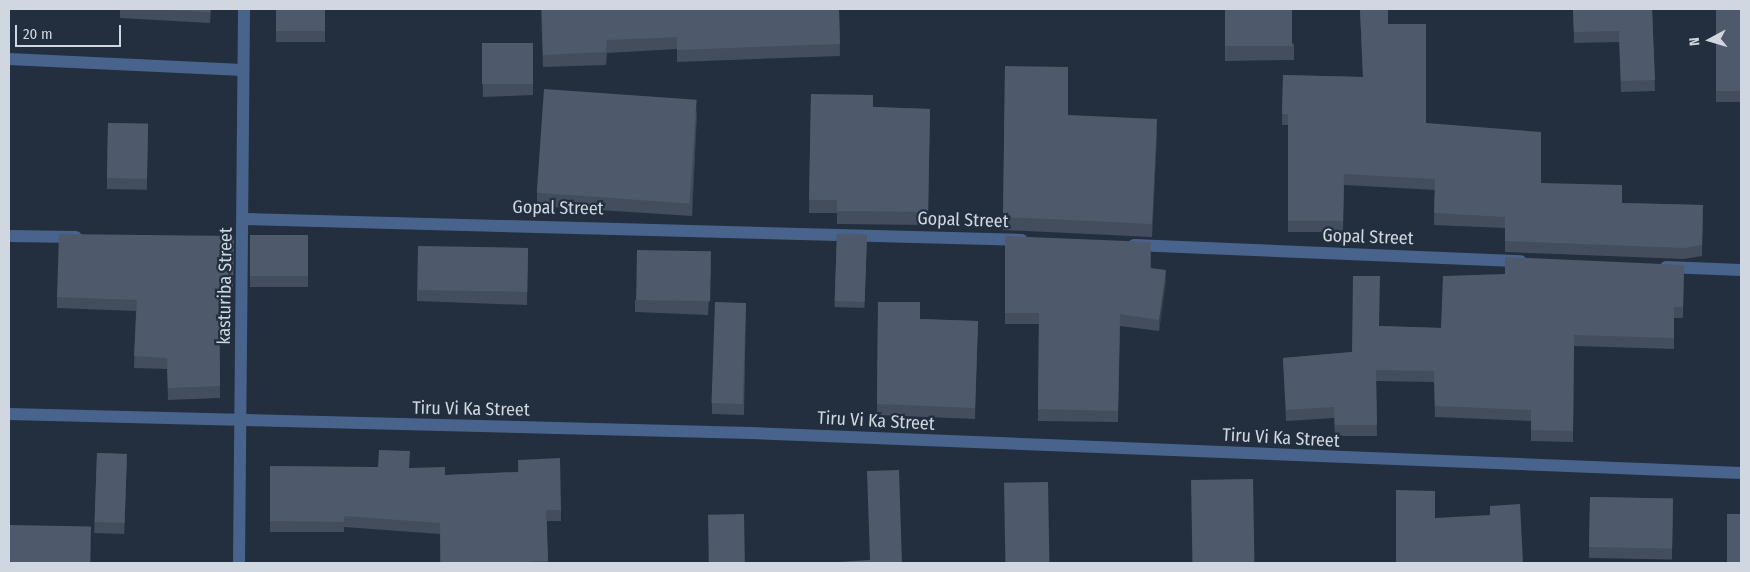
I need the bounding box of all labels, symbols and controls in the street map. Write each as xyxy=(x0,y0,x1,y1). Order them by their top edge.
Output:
scale bar xyxy=(18,15,124,47)
north arrow xyxy=(1685,15,1735,65)
text: 20 m xyxy=(23,25,53,43)
text: N xyxy=(1686,37,1703,47)
street label: Gopal Street xyxy=(512,196,604,220)
street label: Gopal Street xyxy=(917,208,1009,232)
street label: Gopal Street xyxy=(1322,225,1414,249)
street label: kasturiba Street xyxy=(213,227,237,345)
street label: Tiru Vi Ka Street xyxy=(412,397,530,421)
street label: Tiru Vi Ka Street xyxy=(817,407,935,435)
street label: Tiru Vi Ka Street xyxy=(1222,424,1340,452)

